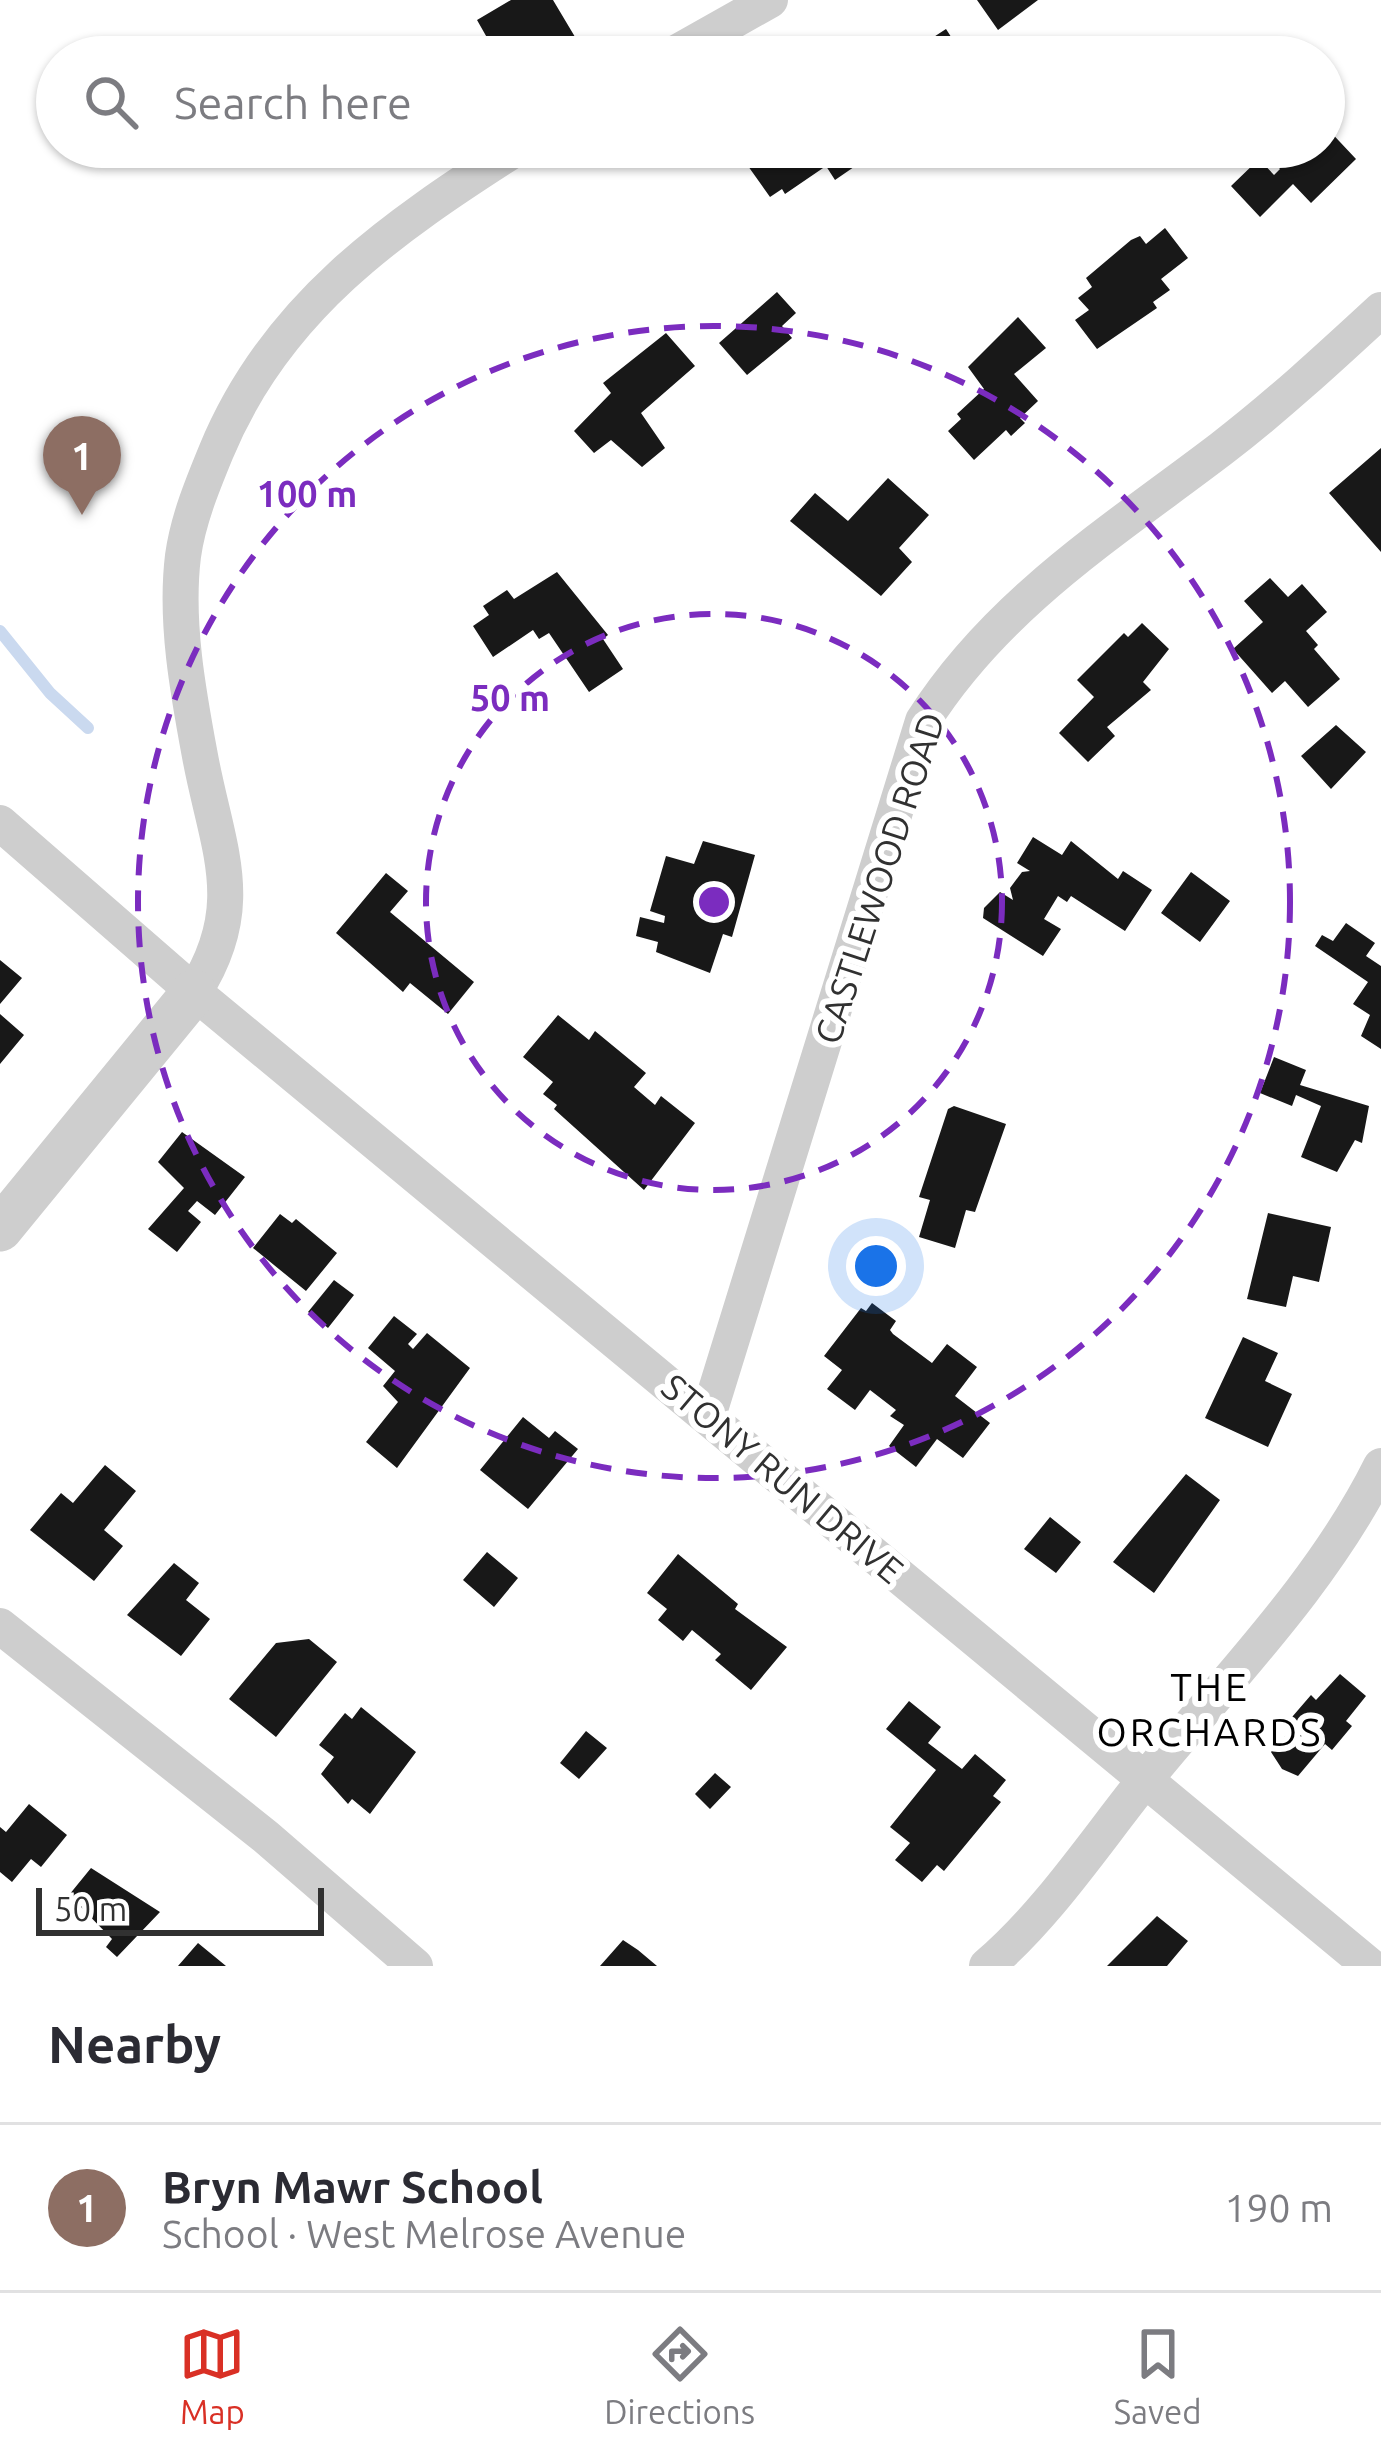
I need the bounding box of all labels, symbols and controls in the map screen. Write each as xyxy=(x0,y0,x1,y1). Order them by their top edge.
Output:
search box xyxy=(36,36,1345,168)
icon: search xyxy=(78,69,144,135)
text: Search here xyxy=(174,77,412,128)
pin: 1 xyxy=(43,416,121,515)
text: 100 m xyxy=(257,473,357,514)
text: 50 m xyxy=(470,677,550,718)
street label: CASTLEWOOD ROAD xyxy=(806,707,952,1049)
centre of rings xyxy=(693,881,735,923)
your location xyxy=(846,1236,906,1296)
street label: STONY RUN DRIVE xyxy=(654,1365,912,1591)
district label: THE ORCHARDS xyxy=(1096,1665,1324,1753)
scale bar xyxy=(36,1882,324,1935)
text: 50 m xyxy=(54,1890,127,1927)
text: Nearby xyxy=(48,2015,221,2073)
text: Bryn Mawr School xyxy=(162,2161,543,2212)
text: 1 xyxy=(76,2186,98,2229)
text: 190 m xyxy=(1224,2186,1333,2229)
text: School · West Melrose Avenue xyxy=(162,2212,686,2255)
tab: Map xyxy=(179,2321,245,2430)
tab: Directions xyxy=(604,2321,755,2430)
tab: Saved xyxy=(1114,2321,1202,2430)

